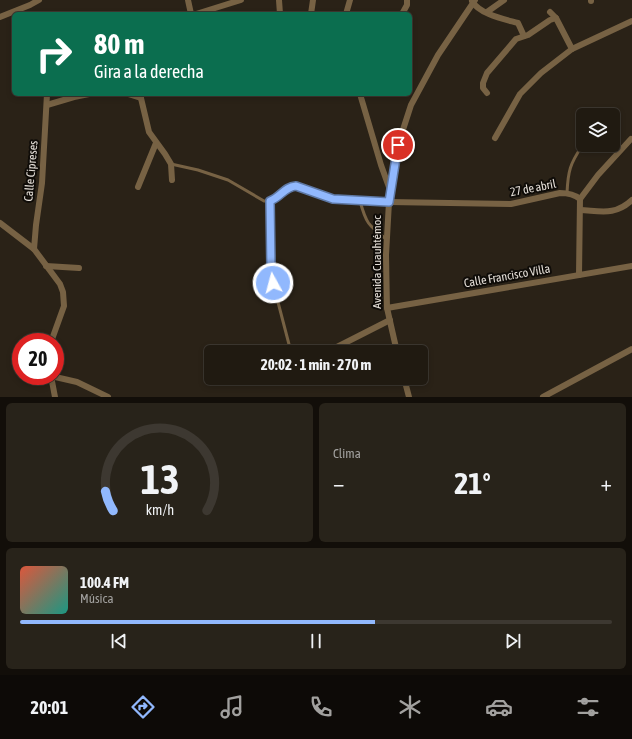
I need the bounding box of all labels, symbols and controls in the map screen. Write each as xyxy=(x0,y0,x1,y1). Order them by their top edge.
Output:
icon: right xyxy=(28,28,80,80)
text: 80 m xyxy=(94,28,144,60)
text: Gira a la derecha xyxy=(94,61,204,82)
map controls xyxy=(576,108,620,152)
button: layers xyxy=(576,108,620,152)
pin xyxy=(381,128,415,162)
icon: arrive xyxy=(387,134,409,156)
street label: Calle Cipreses xyxy=(21,140,41,202)
street label: 27 de abril xyxy=(509,177,558,199)
street label: Avenida Cuauhtémoc xyxy=(370,215,384,309)
position arrow xyxy=(252,262,294,304)
street label: Calle Francisco Villa xyxy=(463,262,551,290)
speed limit sign: 20 xyxy=(12,333,64,385)
text: 20:02 · 1 min · 270 m xyxy=(261,356,371,373)
text: Clima xyxy=(333,446,361,461)
text: 13 xyxy=(140,454,179,502)
text: 21° xyxy=(454,466,491,500)
text: − xyxy=(333,470,344,496)
text: + xyxy=(601,470,612,496)
text: km/h xyxy=(145,501,174,517)
text: 100.4 FM xyxy=(80,574,129,591)
text: Música xyxy=(80,591,113,606)
icon: previous xyxy=(108,630,130,652)
icon: pause xyxy=(305,630,327,652)
icon: next xyxy=(502,630,524,652)
icon: directions xyxy=(129,693,157,721)
icon: music xyxy=(218,693,246,721)
icon: phone xyxy=(307,693,335,721)
icon: climate xyxy=(396,693,424,721)
icon: car xyxy=(485,693,513,721)
icon: filters xyxy=(574,693,602,721)
text: 20:01 xyxy=(30,697,68,718)

